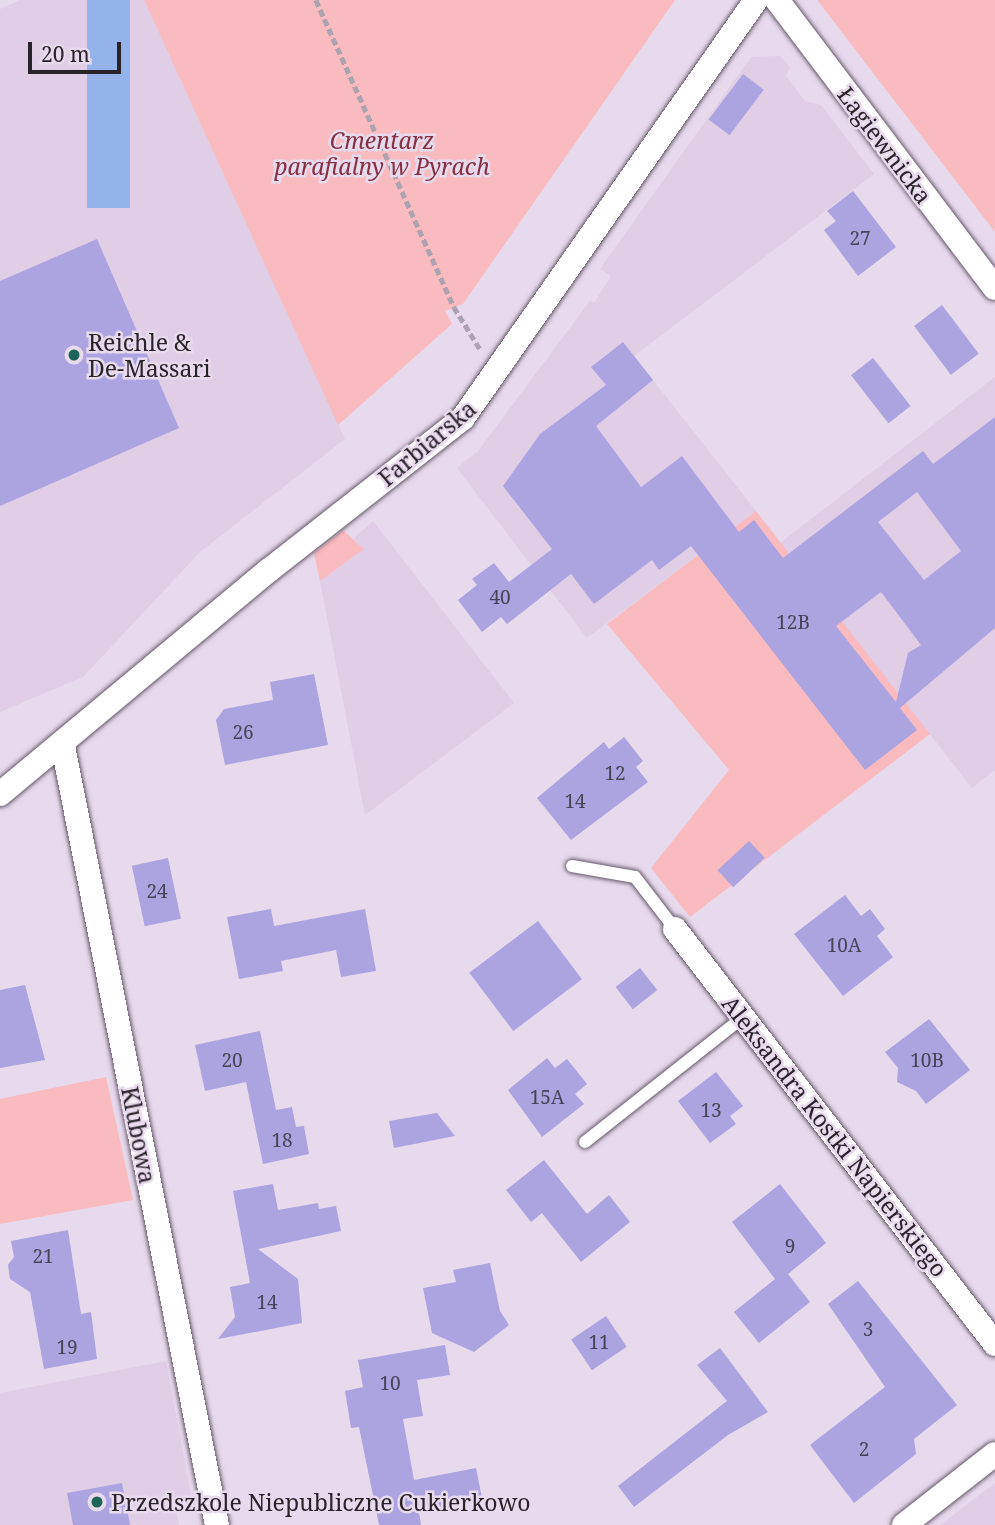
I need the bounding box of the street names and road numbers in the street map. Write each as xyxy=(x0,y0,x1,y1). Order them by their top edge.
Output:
street label: Łagiewnicka xyxy=(832,81,938,209)
street label: Farbiarska xyxy=(373,394,481,492)
street label: Aleksandra Kostki Napierskiego xyxy=(717,990,953,1282)
street label: Klubowa xyxy=(116,1084,162,1186)

